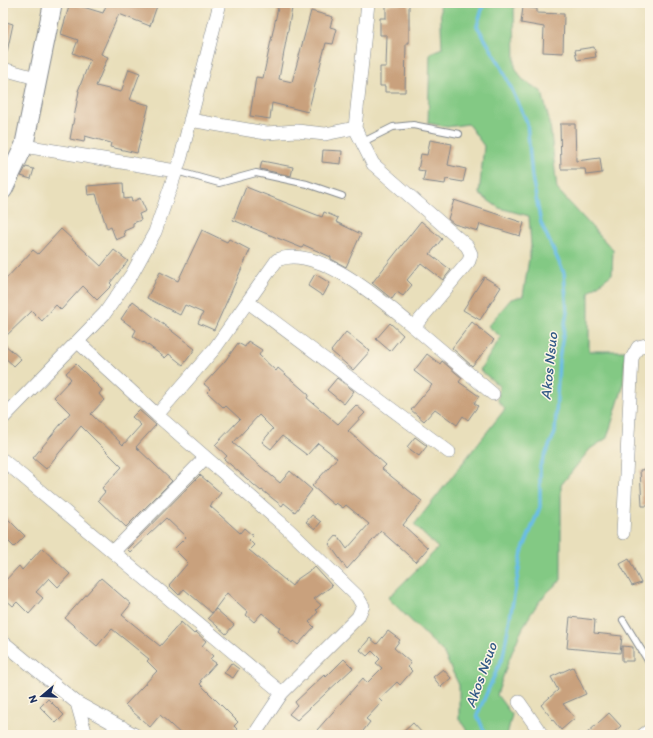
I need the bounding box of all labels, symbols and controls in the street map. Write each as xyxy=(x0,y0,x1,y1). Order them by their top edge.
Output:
water label: Akos Nsuo xyxy=(537,331,562,401)
water label: Akos Nsuo xyxy=(461,640,501,710)
north arrow xyxy=(22,676,62,716)
text: N xyxy=(26,693,40,705)

